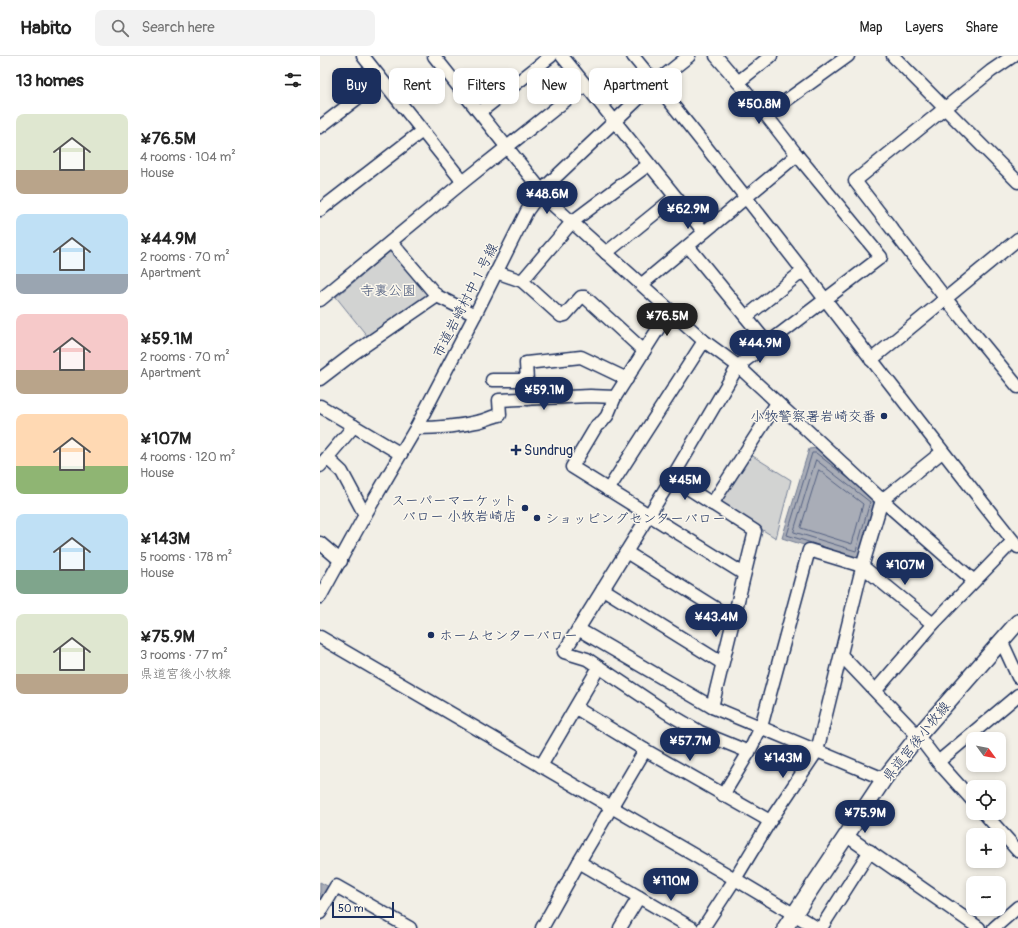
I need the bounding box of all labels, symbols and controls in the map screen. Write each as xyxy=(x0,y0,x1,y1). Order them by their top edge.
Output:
search box xyxy=(95,10,375,46)
text: Habito xyxy=(20,16,71,40)
icon: search xyxy=(109,17,131,39)
text: Search here xyxy=(141,18,215,37)
text: Map xyxy=(860,19,883,36)
text: Layers xyxy=(905,19,943,36)
text: Share xyxy=(965,19,998,36)
chip: Buy xyxy=(332,68,381,104)
chip: Rent xyxy=(389,68,445,104)
chip: Filters xyxy=(453,68,519,104)
chip: New xyxy=(527,68,581,104)
chip: Apartment xyxy=(589,68,682,104)
icon: filters xyxy=(282,69,304,91)
text: 13 homes xyxy=(16,70,84,91)
pin: ¥50.8M xyxy=(726,91,792,125)
text: ¥50.8M xyxy=(737,96,781,112)
text: ¥76.5M xyxy=(140,128,196,149)
icon: home xyxy=(48,130,96,178)
text: 4 rooms · 104 m² xyxy=(140,149,236,165)
text: House xyxy=(140,165,174,181)
pin: ¥48.6M xyxy=(514,181,580,215)
text: ¥48.6M xyxy=(526,186,568,202)
pin: ¥62.9M xyxy=(655,196,721,230)
text: ¥62.9M xyxy=(667,201,709,217)
text: ¥44.9M xyxy=(140,228,196,249)
icon: home xyxy=(48,230,96,278)
street label: 市道岩崎村中１号線 xyxy=(429,240,502,360)
text: 2 rooms · 70 m² xyxy=(140,249,230,265)
text: Apartment xyxy=(140,265,201,281)
park label: 寺裏公園 xyxy=(360,282,416,299)
pin: ¥76.5M xyxy=(634,303,700,337)
text: ¥76.5M xyxy=(646,308,688,324)
text: ¥59.1M xyxy=(140,328,192,349)
icon: home xyxy=(48,330,96,378)
pin: ¥44.9M xyxy=(727,330,793,364)
text: ¥44.9M xyxy=(738,335,782,351)
text: 2 rooms · 70 m² xyxy=(140,349,230,365)
text: Apartment xyxy=(140,365,201,381)
pin: ¥59.1M xyxy=(511,377,577,411)
text: ¥59.1M xyxy=(524,382,564,398)
place label: 小牧警察署岩崎交番 xyxy=(750,408,876,425)
marker: 小牧警察署岩崎交番 xyxy=(879,411,889,421)
text: ¥107M xyxy=(140,428,191,449)
icon: home xyxy=(48,430,96,478)
place label: Sundrug xyxy=(524,442,573,459)
marker: Sundrug xyxy=(511,445,521,455)
text: 4 rooms · 120 m² xyxy=(140,449,235,465)
text: House xyxy=(140,465,174,481)
pin: ¥45M xyxy=(661,467,709,501)
text: ¥45M xyxy=(669,472,701,488)
place label: スーパーマーケット バロー 小牧岩崎店 xyxy=(391,492,517,525)
marker: スーパーマーケット バロー 小牧岩崎店 xyxy=(520,503,530,513)
place label: ショッピングセンターバロー xyxy=(545,510,726,527)
marker: ショッピングセンターバロー xyxy=(532,513,542,523)
text: ¥143M xyxy=(140,528,190,549)
icon: home xyxy=(48,530,96,578)
text: 5 rooms · 178 m² xyxy=(140,549,232,565)
pin: ¥107M xyxy=(877,552,933,586)
text: ¥107M xyxy=(885,557,925,573)
text: House xyxy=(140,565,174,581)
pin: ¥43.4M xyxy=(683,604,749,638)
text: ¥43.4M xyxy=(694,609,738,625)
text: ¥75.9M xyxy=(140,626,195,647)
place label: ホームセンターバロー xyxy=(439,627,578,644)
icon: home xyxy=(48,630,96,678)
marker: ホームセンターバロー xyxy=(426,630,436,640)
text: 3 rooms · 77 m² xyxy=(140,647,228,663)
text: 県道宮後小牧線 xyxy=(140,666,231,682)
street label: 県道宮後小牧線 xyxy=(879,698,954,785)
pin: ¥57.7M xyxy=(657,728,723,762)
north arrow xyxy=(966,732,1006,772)
map controls xyxy=(966,732,1006,916)
text: ¥57.7M xyxy=(669,733,711,749)
pin: ¥143M xyxy=(755,745,811,779)
text: ¥143M xyxy=(764,750,802,766)
button: locate xyxy=(966,780,1006,820)
pin: ¥75.9M xyxy=(832,800,898,834)
text: ¥75.9M xyxy=(844,805,886,821)
button: + xyxy=(966,828,1006,868)
pin: ¥110M xyxy=(643,868,699,902)
text: ¥110M xyxy=(652,873,690,889)
button: − xyxy=(966,876,1006,916)
scale bar xyxy=(332,900,394,919)
text: 50 m xyxy=(338,902,364,915)

